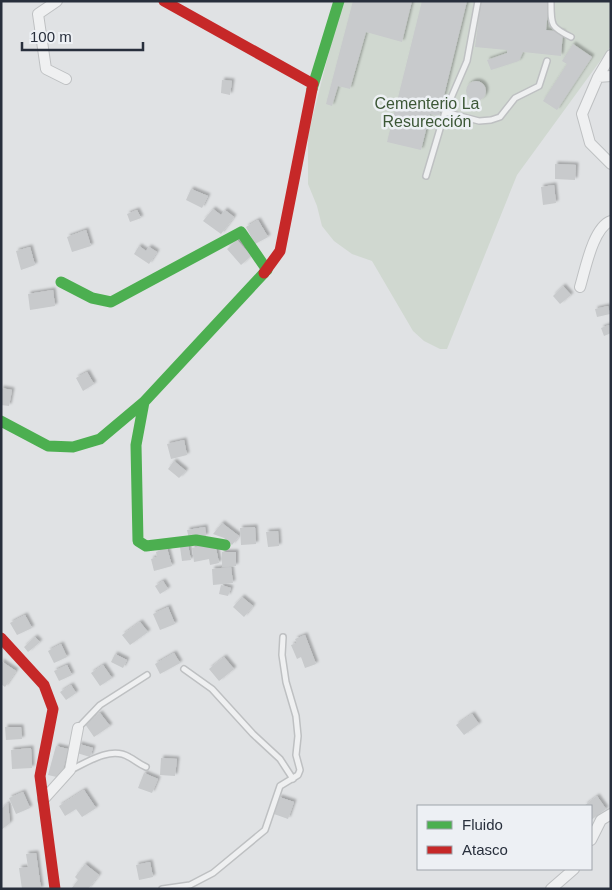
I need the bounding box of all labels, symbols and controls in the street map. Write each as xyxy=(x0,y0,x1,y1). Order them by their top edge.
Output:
scale bar xyxy=(22,20,144,52)
text: 100 m xyxy=(30,28,72,45)
park label: Cementerio La Resurección xyxy=(375,95,480,130)
legend xyxy=(417,805,592,870)
text: Fluido xyxy=(462,816,503,833)
text: Atasco xyxy=(462,841,508,858)

